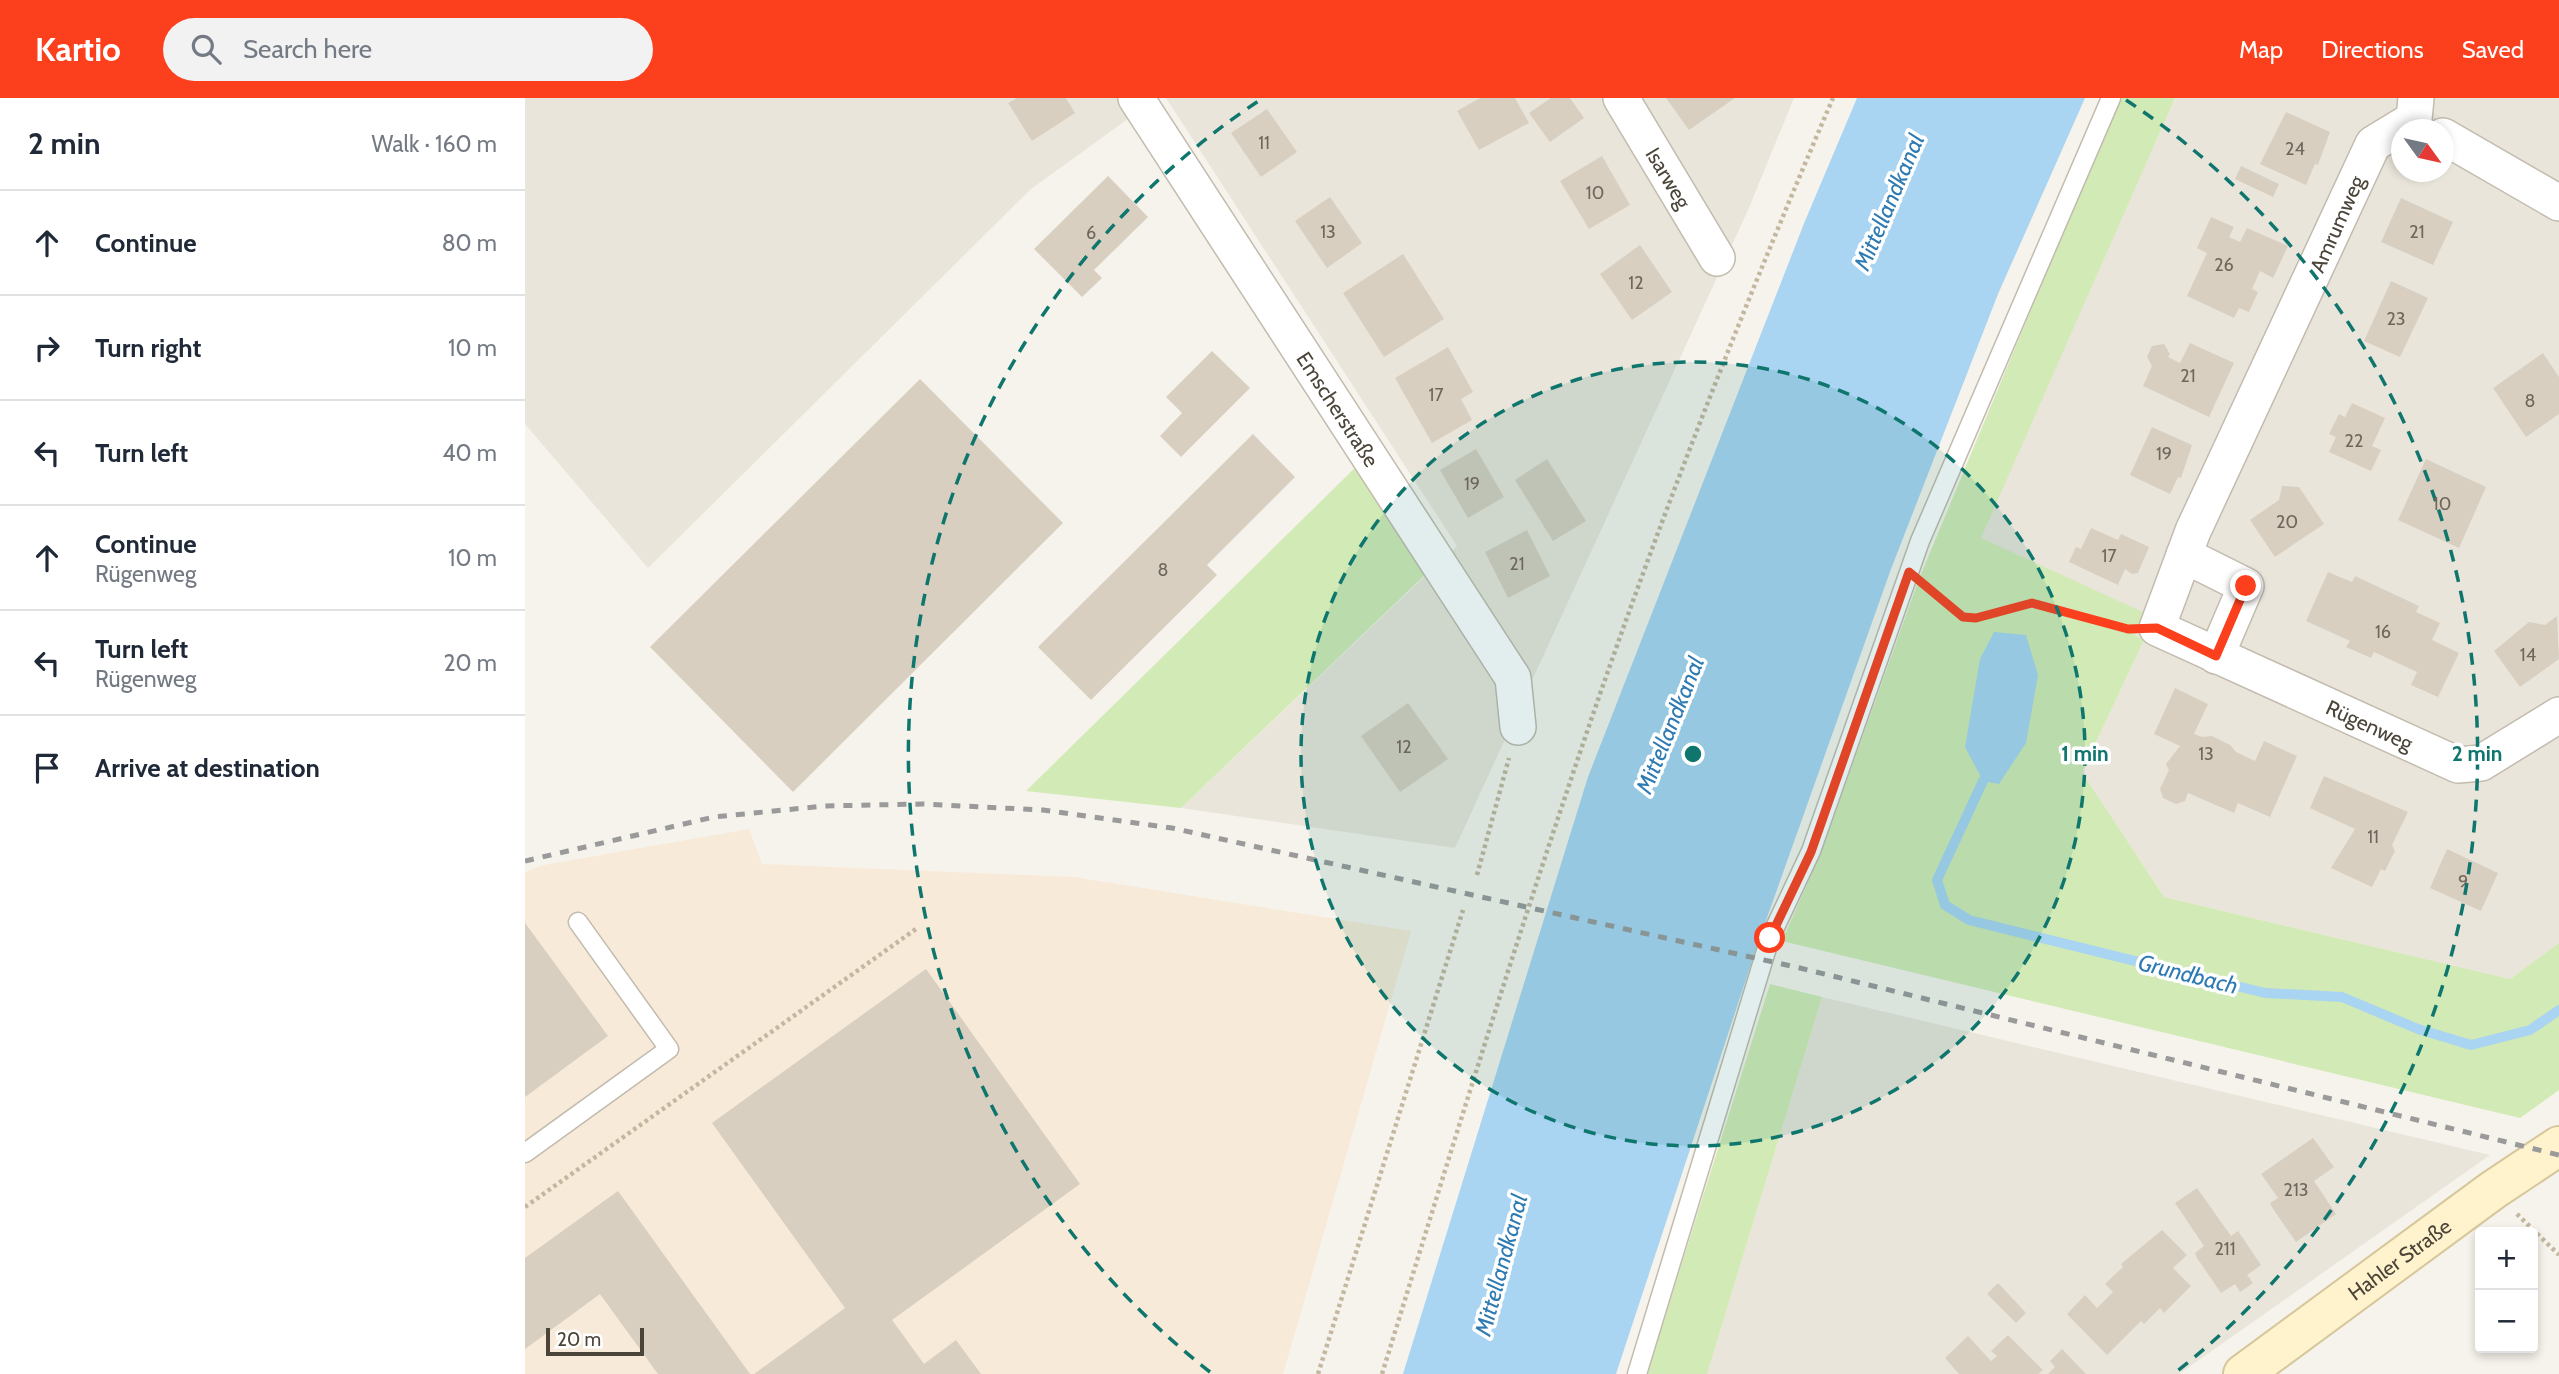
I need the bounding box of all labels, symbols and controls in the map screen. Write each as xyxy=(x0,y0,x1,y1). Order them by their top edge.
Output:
search box xyxy=(163,18,653,81)
text: Kartio xyxy=(35,29,121,69)
icon: search xyxy=(187,30,225,68)
text: Search here xyxy=(243,33,372,65)
text: Map xyxy=(2239,35,2283,64)
text: Directions xyxy=(2321,35,2424,64)
text: Saved xyxy=(2462,35,2524,64)
north arrow xyxy=(2391,119,2454,182)
text: 2 min xyxy=(28,125,100,162)
water label: Mittellandkanal xyxy=(1847,129,1931,275)
text: Walk · 160 m xyxy=(372,130,497,158)
house number: 11 xyxy=(1258,132,1270,154)
house number: 24 xyxy=(2285,138,2305,160)
street label: Isarweg xyxy=(1641,143,1697,213)
street label: Amrumweg xyxy=(2305,171,2370,276)
house number: 10 xyxy=(1586,182,1604,204)
house number: 13 xyxy=(1320,221,1336,243)
house number: 21 xyxy=(2409,221,2425,243)
house number: 6 xyxy=(1086,222,1096,244)
icon: ahead xyxy=(28,224,66,262)
text: Continue xyxy=(95,227,197,259)
text: 80 m xyxy=(442,229,497,257)
house number: 26 xyxy=(2214,254,2234,276)
house number: 12 xyxy=(1628,272,1644,294)
house number: 23 xyxy=(2386,308,2406,330)
icon: right xyxy=(28,329,66,367)
text: Turn right xyxy=(95,332,201,364)
text: 10 m xyxy=(448,334,497,362)
street label: Emscherstraße xyxy=(1292,347,1385,471)
house number: 21 xyxy=(2180,365,2196,387)
house number: 17 xyxy=(1429,384,1443,406)
house number: 8 xyxy=(2525,390,2535,412)
house number: 22 xyxy=(2345,430,2363,452)
icon: left xyxy=(28,434,66,472)
text: Turn left xyxy=(95,437,188,469)
text: 40 m xyxy=(442,439,497,467)
house number: 19 xyxy=(2156,443,2172,465)
house number: 19 xyxy=(1464,473,1480,495)
house number: 10 xyxy=(2433,493,2451,515)
house number: 20 xyxy=(2276,511,2298,533)
text: Continue xyxy=(95,528,197,560)
icon: ahead xyxy=(28,539,66,577)
text: 10 m xyxy=(448,544,497,572)
house number: 17 xyxy=(2102,545,2116,567)
house number: 21 xyxy=(1509,553,1525,575)
house number: 8 xyxy=(1158,559,1168,581)
text: Rügenweg xyxy=(95,560,196,588)
route end xyxy=(2230,570,2261,601)
house number: 16 xyxy=(2375,621,2391,643)
text: Turn left xyxy=(95,633,188,665)
icon: left xyxy=(28,644,66,682)
house number: 14 xyxy=(2520,644,2536,666)
text: 20 m xyxy=(444,649,497,677)
water label: Mittellandkanal xyxy=(1629,652,1710,799)
text: Rügenweg xyxy=(95,665,196,693)
street label: Rügenweg xyxy=(2322,694,2417,756)
house number: 12 xyxy=(1396,736,1412,758)
text: 1 min xyxy=(2061,741,2109,766)
text: 2 min xyxy=(2452,741,2502,766)
centre of rings xyxy=(1681,742,1705,766)
house number: 13 xyxy=(2198,743,2214,765)
icon: arrive xyxy=(28,749,66,787)
text: Arrive at destination xyxy=(95,752,320,784)
house number: 11 xyxy=(2367,826,2379,848)
house number: 9 xyxy=(2458,871,2468,893)
route start xyxy=(1754,922,1785,953)
water label: Grundbach xyxy=(2135,948,2241,1000)
house number: 213 xyxy=(2283,1179,2309,1201)
water label: Mittellandkanal xyxy=(1468,1191,1533,1340)
street label: Hahler Straße xyxy=(2343,1213,2456,1305)
map controls xyxy=(2475,1227,2538,1353)
button: + xyxy=(2475,1227,2538,1290)
house number: 211 xyxy=(2214,1238,2236,1260)
button: − xyxy=(2475,1290,2538,1353)
scale bar xyxy=(546,1325,644,1357)
text: 20 m xyxy=(557,1328,601,1351)

